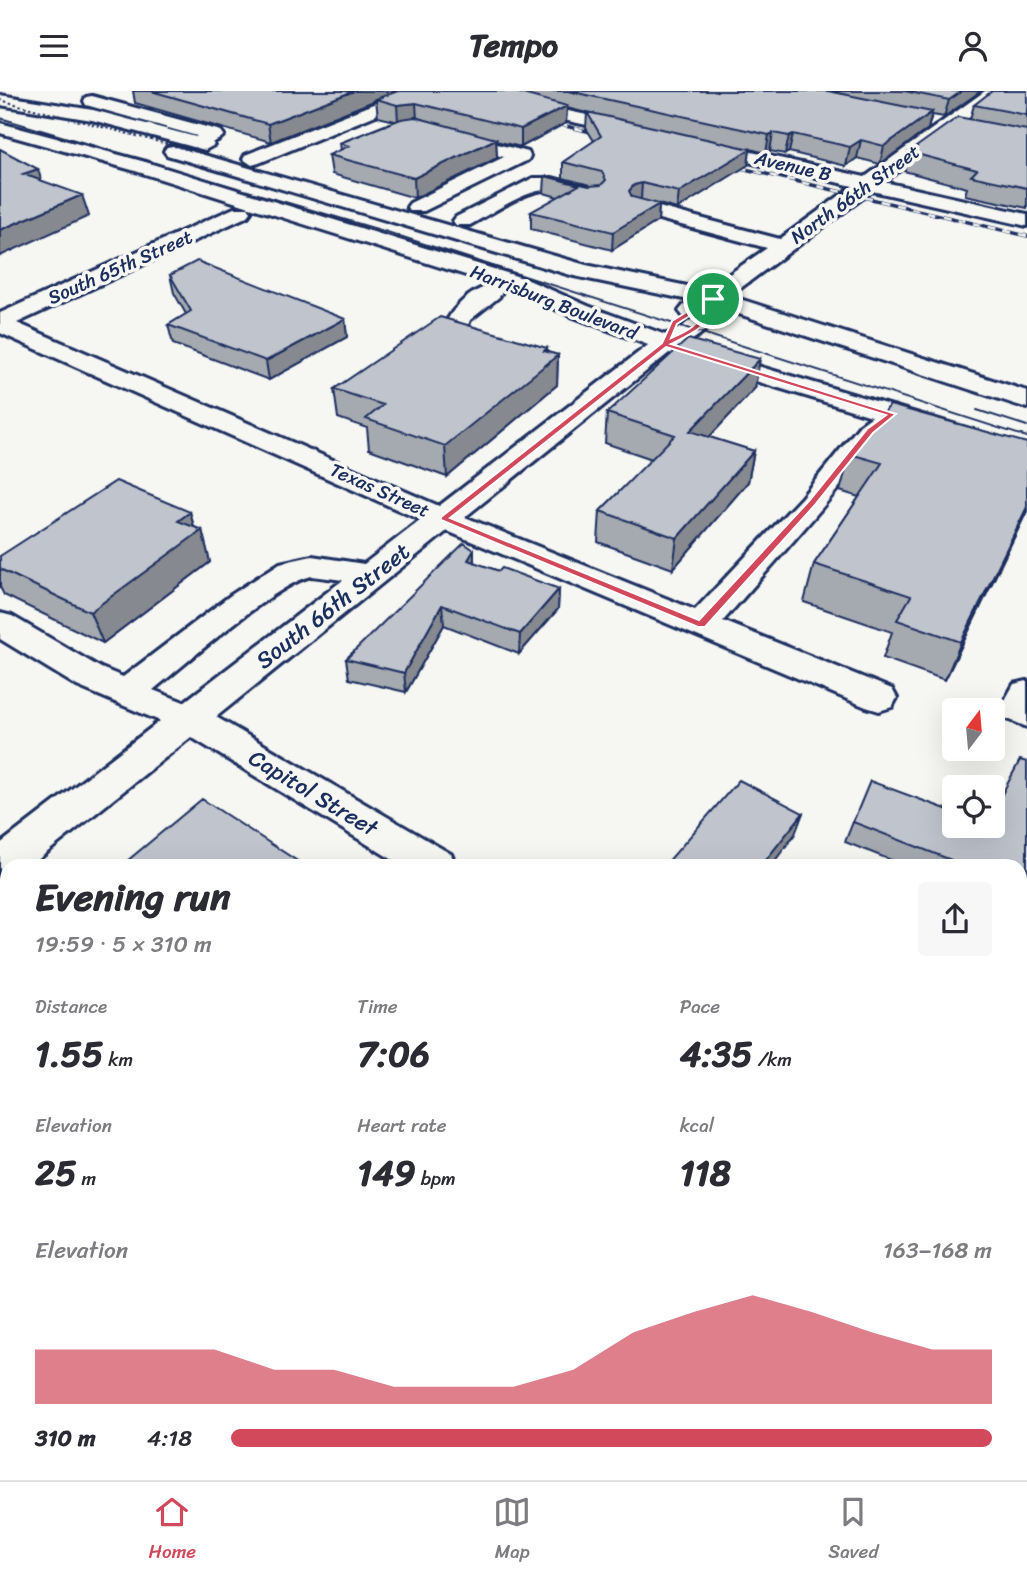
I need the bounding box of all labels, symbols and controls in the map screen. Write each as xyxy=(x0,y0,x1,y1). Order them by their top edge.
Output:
text: Tempo xyxy=(469,17,558,74)
icon: menu xyxy=(35,27,73,65)
icon: person xyxy=(954,27,992,65)
street label: North 66th Street xyxy=(783,135,927,253)
street label: Avenue B xyxy=(751,141,835,191)
street label: South 65th Street xyxy=(42,220,198,314)
street label: Harrisburg Boulevard xyxy=(465,255,644,350)
pin xyxy=(683,269,743,329)
icon: arrive xyxy=(694,280,732,318)
street label: Texas Street xyxy=(325,453,435,527)
street label: South 66th Street xyxy=(246,532,420,680)
north arrow xyxy=(942,698,1004,761)
map controls xyxy=(942,698,1005,838)
street label: Capitol Street xyxy=(240,738,387,849)
button: locate xyxy=(942,775,1005,838)
text: Evening run xyxy=(35,864,231,931)
button: share xyxy=(918,882,992,956)
text: 19:59 · 5 × 310 m xyxy=(35,924,212,965)
text: Distance xyxy=(35,990,107,1023)
text: Time xyxy=(357,990,398,1023)
text: Pace xyxy=(680,990,720,1023)
text: 1.55 xyxy=(35,1023,103,1085)
text: 7:06 xyxy=(357,1023,430,1085)
text: 4:35 xyxy=(680,1023,753,1085)
text: km xyxy=(103,1043,133,1076)
text: /km xyxy=(753,1043,792,1076)
text: Elevation xyxy=(35,1109,112,1142)
text: Heart rate xyxy=(357,1109,447,1142)
text: kcal xyxy=(680,1109,714,1142)
text: 25 xyxy=(35,1142,77,1204)
text: 149 xyxy=(357,1142,416,1204)
text: 118 xyxy=(680,1142,731,1204)
text: m xyxy=(77,1162,96,1195)
text: bpm xyxy=(416,1162,456,1195)
text: Elevation xyxy=(35,1230,128,1271)
text: 163–168 m xyxy=(883,1230,992,1271)
text: 310 m xyxy=(35,1418,96,1459)
text: 4:18 xyxy=(147,1418,192,1459)
tab: Home xyxy=(149,1493,196,1568)
tab: Map xyxy=(493,1493,531,1568)
tab: Saved xyxy=(828,1493,878,1568)

